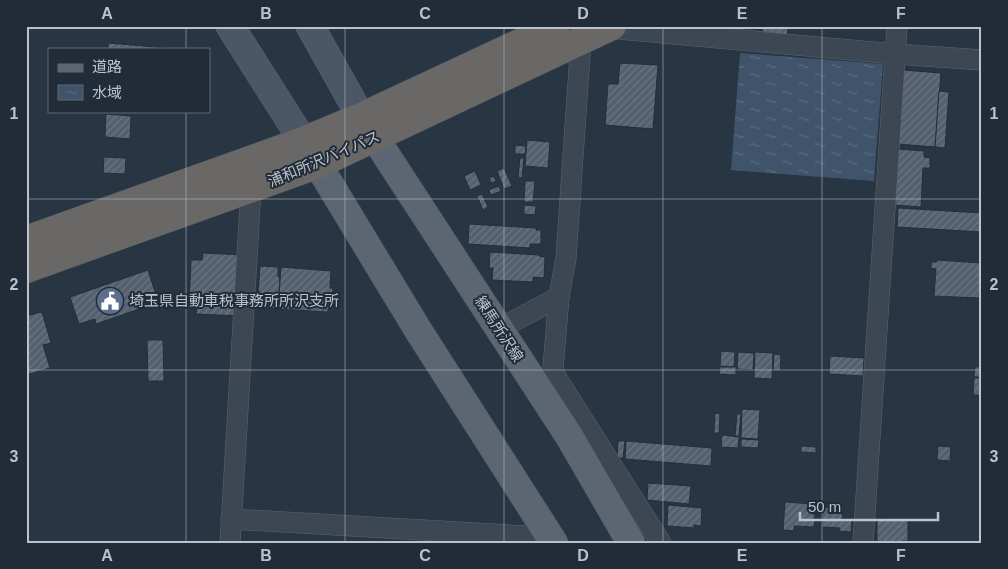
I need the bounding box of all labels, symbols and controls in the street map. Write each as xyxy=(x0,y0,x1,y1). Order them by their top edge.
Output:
text: A xyxy=(101,5,113,22)
text: B xyxy=(260,5,272,22)
text: C xyxy=(419,5,431,22)
text: D xyxy=(577,5,589,22)
text: E xyxy=(737,5,748,22)
text: F xyxy=(896,5,906,22)
legend xyxy=(48,48,210,112)
text: 道路 xyxy=(92,58,122,75)
text: 水域 xyxy=(92,84,122,101)
text: 1 xyxy=(10,105,19,122)
text: 1 xyxy=(990,105,999,122)
street label: 浦和所沢バイパス xyxy=(265,127,382,190)
text: 2 xyxy=(10,276,19,293)
text: 2 xyxy=(990,276,999,293)
public building icon: 埼玉県自動車税事務所所沢支所 xyxy=(95,286,125,316)
place label: 埼玉県自動車税事務所所沢支所 xyxy=(129,292,339,309)
street label: 練馬所沢線 xyxy=(472,293,527,365)
text: 3 xyxy=(10,448,19,465)
text: 3 xyxy=(990,448,999,465)
scale bar xyxy=(800,489,938,521)
text: 50 m xyxy=(808,498,841,515)
text: A xyxy=(101,547,113,564)
text: B xyxy=(260,547,272,564)
text: C xyxy=(419,547,431,564)
text: D xyxy=(577,547,589,564)
text: E xyxy=(737,547,748,564)
text: F xyxy=(896,547,906,564)

